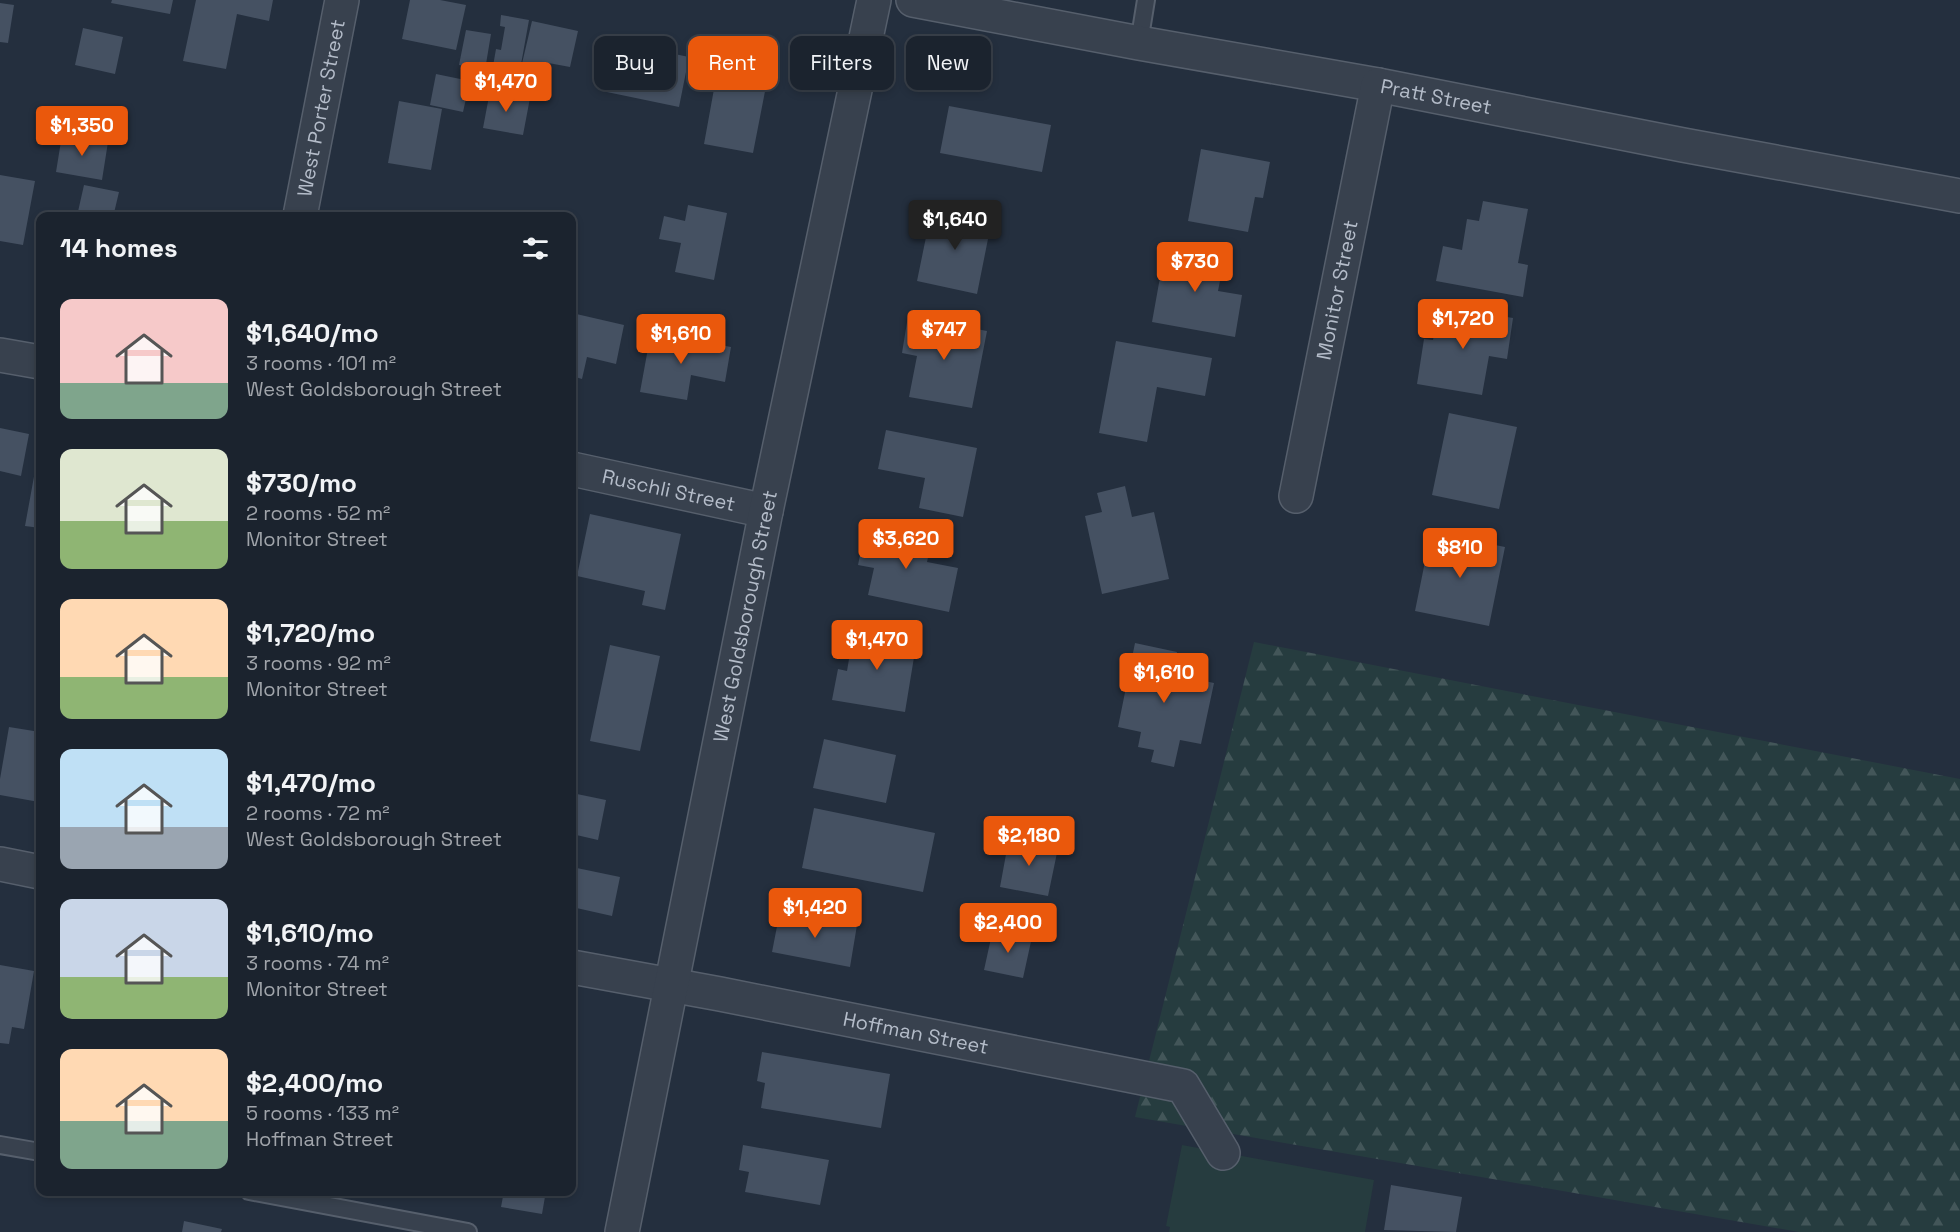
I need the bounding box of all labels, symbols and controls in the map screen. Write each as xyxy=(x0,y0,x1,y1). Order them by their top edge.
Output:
street label: West Porter Street xyxy=(291,17,351,199)
chip: Buy xyxy=(594,36,676,90)
chip: Rent xyxy=(688,36,778,90)
chip: Filters xyxy=(790,36,894,90)
chip: New xyxy=(906,36,991,90)
pin: $1,470 xyxy=(457,62,555,113)
text: $1,470 xyxy=(475,68,537,94)
street label: Pratt Street xyxy=(1378,73,1494,120)
pin: $1,350 xyxy=(33,106,131,157)
text: $1,350 xyxy=(50,112,114,138)
pin: $1,640 xyxy=(906,200,1004,251)
text: $1,640 xyxy=(923,206,987,232)
street label: Monitor Street xyxy=(1310,218,1364,362)
text: 14 homes xyxy=(60,231,178,265)
icon: filters xyxy=(519,232,552,265)
pin: $730 xyxy=(1159,242,1231,293)
text: $730 xyxy=(1171,248,1219,274)
pin: $1,720 xyxy=(1414,299,1512,350)
text: $1,720 xyxy=(1432,305,1494,331)
pin: $747 xyxy=(908,310,980,361)
pin: $1,610 xyxy=(632,314,730,365)
text: $1,640/mo xyxy=(246,316,379,350)
text: $747 xyxy=(921,316,967,342)
text: $1,610 xyxy=(650,320,712,346)
icon: home xyxy=(108,323,180,395)
text: 3 rooms · 101 m² xyxy=(246,350,396,376)
text: West Goldsborough Street xyxy=(246,376,502,402)
street label: Ruschli Street xyxy=(600,463,738,517)
text: $730/mo xyxy=(246,466,357,500)
icon: home xyxy=(108,473,180,545)
street label: West Goldsborough Street xyxy=(707,488,783,744)
text: 2 rooms · 52 m² xyxy=(246,500,390,526)
pin: $3,620 xyxy=(857,519,955,570)
text: $3,620 xyxy=(872,525,940,551)
text: Monitor Street xyxy=(246,526,388,552)
pin: $810 xyxy=(1424,528,1496,579)
text: $810 xyxy=(1437,534,1483,560)
text: $1,720/mo xyxy=(246,616,375,650)
pin: $1,470 xyxy=(828,620,926,671)
icon: home xyxy=(108,623,180,695)
text: $1,470 xyxy=(846,626,908,652)
text: 3 rooms · 92 m² xyxy=(246,650,391,676)
pin: $1,610 xyxy=(1115,653,1213,704)
text: $1,610 xyxy=(1133,659,1195,685)
text: Monitor Street xyxy=(246,676,388,702)
text: $1,470/mo xyxy=(246,766,376,800)
icon: home xyxy=(108,773,180,845)
text: 2 rooms · 72 m² xyxy=(246,800,390,826)
pin: $2,180 xyxy=(980,816,1078,867)
text: $2,180 xyxy=(998,822,1060,848)
text: West Goldsborough Street xyxy=(246,826,502,852)
pin: $1,420 xyxy=(766,888,864,939)
text: $1,420 xyxy=(783,894,847,920)
pin: $2,400 xyxy=(959,903,1057,954)
text: $2,400 xyxy=(974,909,1042,935)
text: $1,610/mo xyxy=(246,916,374,950)
icon: home xyxy=(108,923,180,995)
text: 3 rooms · 74 m² xyxy=(246,950,389,976)
text: Monitor Street xyxy=(246,976,388,1002)
street label: Hoffman Street xyxy=(841,1006,991,1060)
text: $2,400/mo xyxy=(246,1066,383,1100)
icon: home xyxy=(108,1073,180,1145)
text: 5 rooms · 133 m² xyxy=(246,1100,399,1126)
text: Hoffman Street xyxy=(246,1126,394,1152)

